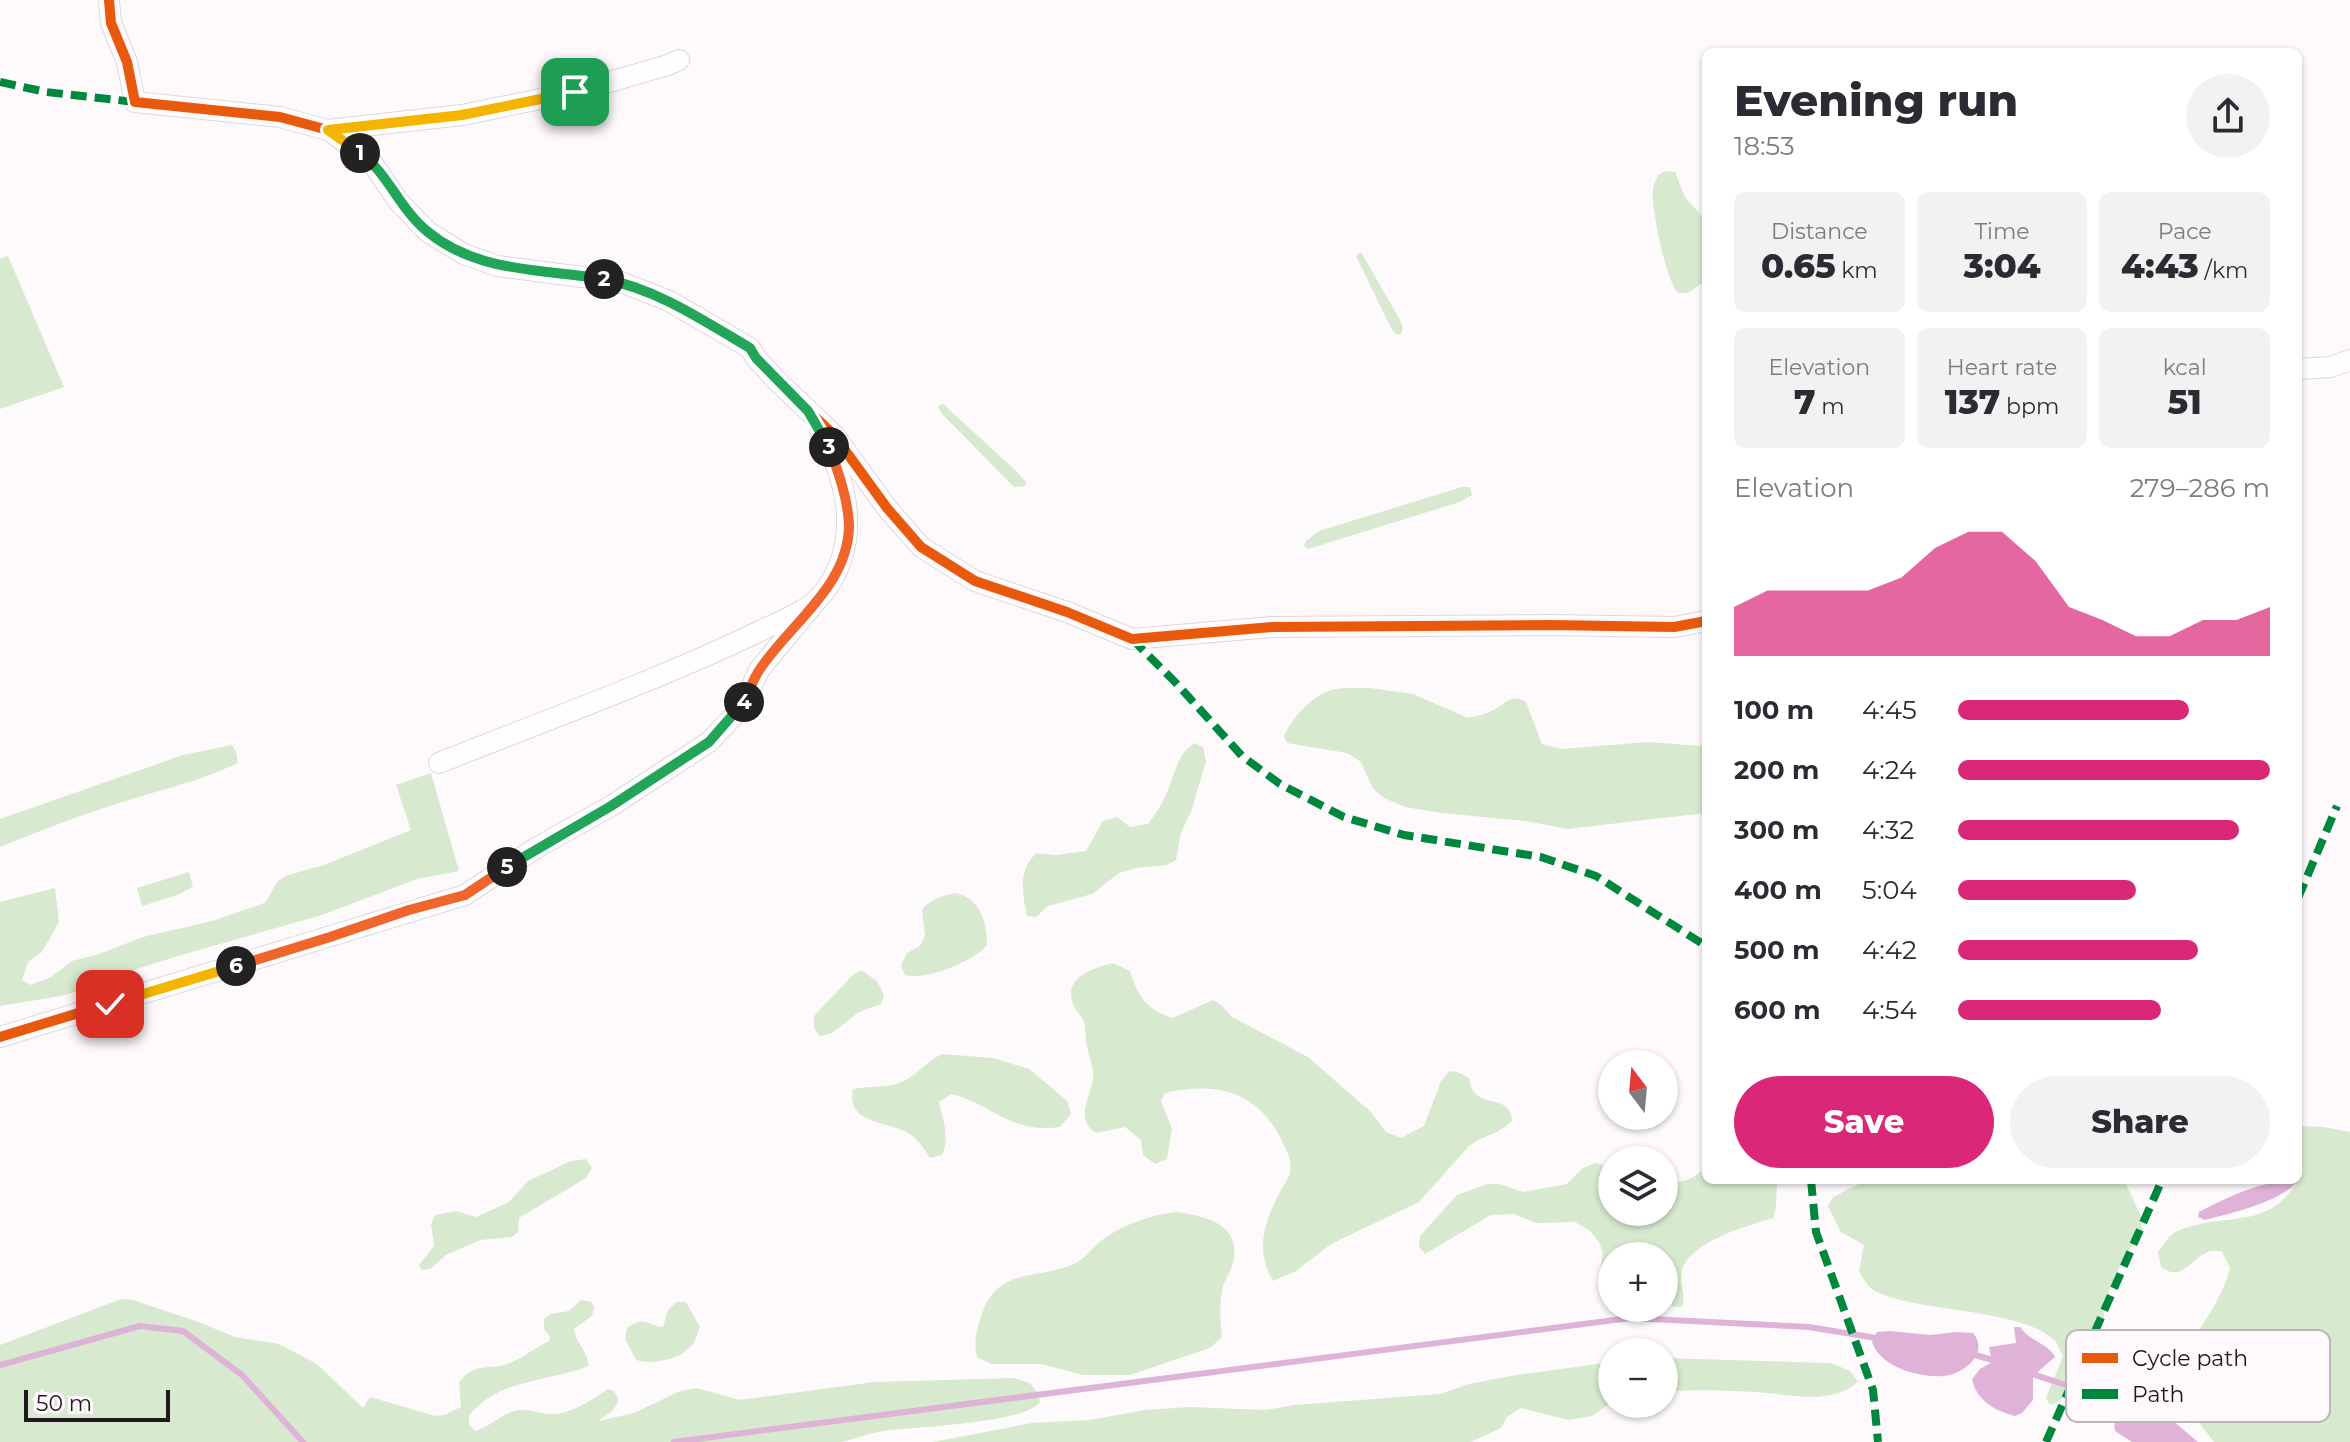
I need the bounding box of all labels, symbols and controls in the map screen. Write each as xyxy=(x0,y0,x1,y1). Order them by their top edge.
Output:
pin xyxy=(541,58,609,126)
icon: arrive xyxy=(553,70,597,114)
text: Evening run xyxy=(1734,73,2018,127)
button: share xyxy=(2186,74,2270,158)
text: 18:53 xyxy=(1734,130,1795,162)
pin: 1 xyxy=(340,133,380,173)
text: 1 xyxy=(356,139,364,166)
text: Distance xyxy=(1771,218,1868,245)
text: Time xyxy=(1974,218,2030,245)
text: Pace xyxy=(2158,218,2212,245)
text: 0.65 xyxy=(1761,245,1836,287)
text: 3:04 xyxy=(1963,245,2041,287)
text: 4:43 xyxy=(2121,245,2199,287)
text: km xyxy=(1836,257,1878,284)
text: /km xyxy=(2199,257,2248,284)
pin: 2 xyxy=(584,259,624,299)
text: 2 xyxy=(598,265,610,292)
text: Elevation xyxy=(1768,354,1870,381)
text: Heart rate xyxy=(1947,354,2057,381)
text: kcal xyxy=(2163,354,2207,381)
text: 7 xyxy=(1794,381,1816,423)
text: 137 xyxy=(1945,381,2000,423)
text: 51 xyxy=(2167,381,2202,423)
text: m xyxy=(1816,393,1845,420)
text: bpm xyxy=(2000,393,2059,420)
pin: 3 xyxy=(809,427,849,467)
text: 3 xyxy=(822,433,836,460)
text: Elevation xyxy=(1734,472,1854,504)
text: 279–286 m xyxy=(2130,472,2270,504)
pin: 4 xyxy=(724,682,764,722)
text: 4 xyxy=(736,688,752,715)
text: 100 m xyxy=(1734,694,1814,726)
text: 4:45 xyxy=(1862,694,1917,726)
text: 200 m xyxy=(1734,754,1819,786)
text: 4:24 xyxy=(1862,754,1916,786)
text: 300 m xyxy=(1734,814,1819,846)
text: 4:32 xyxy=(1862,814,1914,846)
pin: 5 xyxy=(487,847,527,887)
text: 5 xyxy=(500,853,514,880)
text: 400 m xyxy=(1734,874,1822,906)
text: 5:04 xyxy=(1862,874,1917,906)
text: 500 m xyxy=(1734,934,1819,966)
text: 4:42 xyxy=(1862,934,1917,966)
pin: 6 xyxy=(216,946,256,986)
text: 6 xyxy=(229,952,243,979)
pin xyxy=(76,970,144,1038)
icon: check xyxy=(88,982,132,1026)
text: 600 m xyxy=(1734,994,1821,1026)
text: 4:54 xyxy=(1862,994,1917,1026)
north arrow xyxy=(1598,1050,1678,1130)
map controls xyxy=(1598,1050,1678,1418)
button: Save xyxy=(1734,1076,1994,1168)
button: Share xyxy=(2010,1076,2270,1168)
button: layers xyxy=(1598,1146,1678,1226)
button: + xyxy=(1598,1242,1678,1322)
legend xyxy=(2066,1330,2330,1422)
button: − xyxy=(1598,1338,1678,1418)
text: Cycle path xyxy=(2132,1345,2248,1372)
text: Path xyxy=(2132,1381,2184,1408)
scale bar xyxy=(24,1386,170,1422)
text: 50 m xyxy=(36,1390,92,1417)

